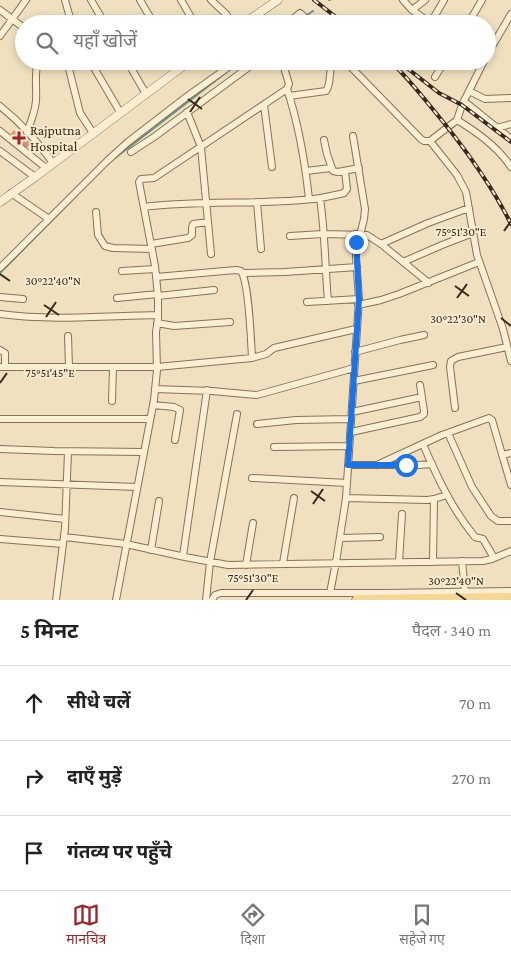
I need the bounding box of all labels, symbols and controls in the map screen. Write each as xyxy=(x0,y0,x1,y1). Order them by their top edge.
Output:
search box xyxy=(15,15,496,70)
icon: search xyxy=(33,29,61,57)
text: यहाँ खोजें xyxy=(73,30,137,51)
place label: Rajputna Hospital xyxy=(30,122,81,154)
marker: Rajputna Hospital xyxy=(12,131,26,145)
text: 75°51'30"E xyxy=(436,225,487,239)
route end xyxy=(345,231,368,254)
text: 30°22'40"N xyxy=(25,274,81,288)
text: 30°22'30"N xyxy=(430,312,486,326)
text: 75°51'45"E xyxy=(25,366,75,380)
route start xyxy=(395,454,418,477)
text: 75°51'30"E xyxy=(228,571,279,585)
text: 30°22'40"N xyxy=(428,574,484,588)
text: 5 मिनट xyxy=(20,619,78,643)
text: पैदल · 340 m xyxy=(412,622,491,639)
icon: ahead xyxy=(20,689,48,717)
text: सीधे चलें xyxy=(67,691,131,712)
text: 70 m xyxy=(459,695,491,712)
icon: right xyxy=(20,764,48,792)
text: दाएँ मुड़ें xyxy=(67,766,122,787)
text: 270 m xyxy=(452,770,491,787)
icon: arrive xyxy=(20,839,48,867)
text: गंतव्य पर पहुँचे xyxy=(67,841,172,862)
tab: मानचित्र xyxy=(66,901,106,950)
tab: दिशा xyxy=(239,901,267,950)
tab: सहेजे गए xyxy=(399,901,445,950)

